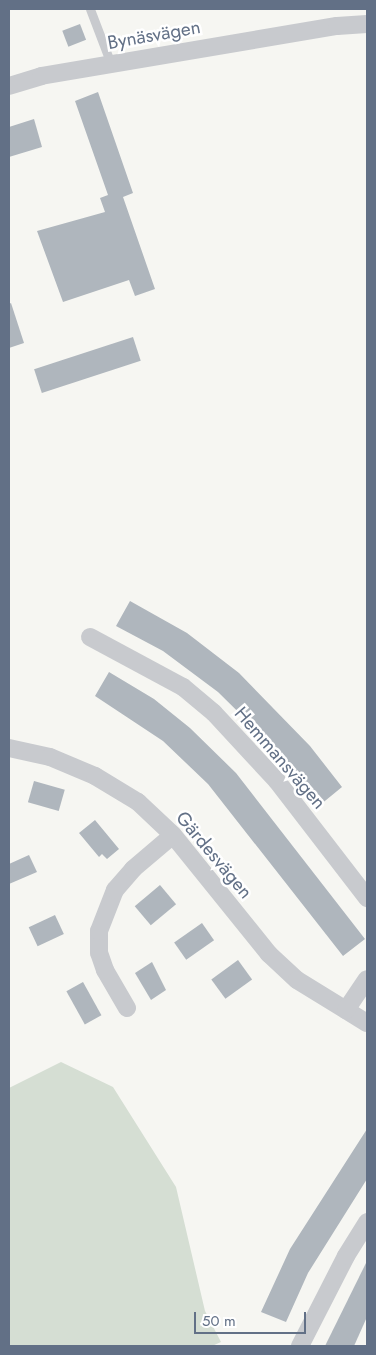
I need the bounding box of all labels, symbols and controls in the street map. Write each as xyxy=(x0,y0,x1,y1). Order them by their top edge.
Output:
street label: Bynäsvägen xyxy=(106,16,202,54)
street label: Hemmansvägen xyxy=(229,702,331,814)
street label: Gärdesvägen xyxy=(171,807,257,903)
scale bar xyxy=(196,1302,308,1334)
text: 50 m xyxy=(202,1310,236,1332)

